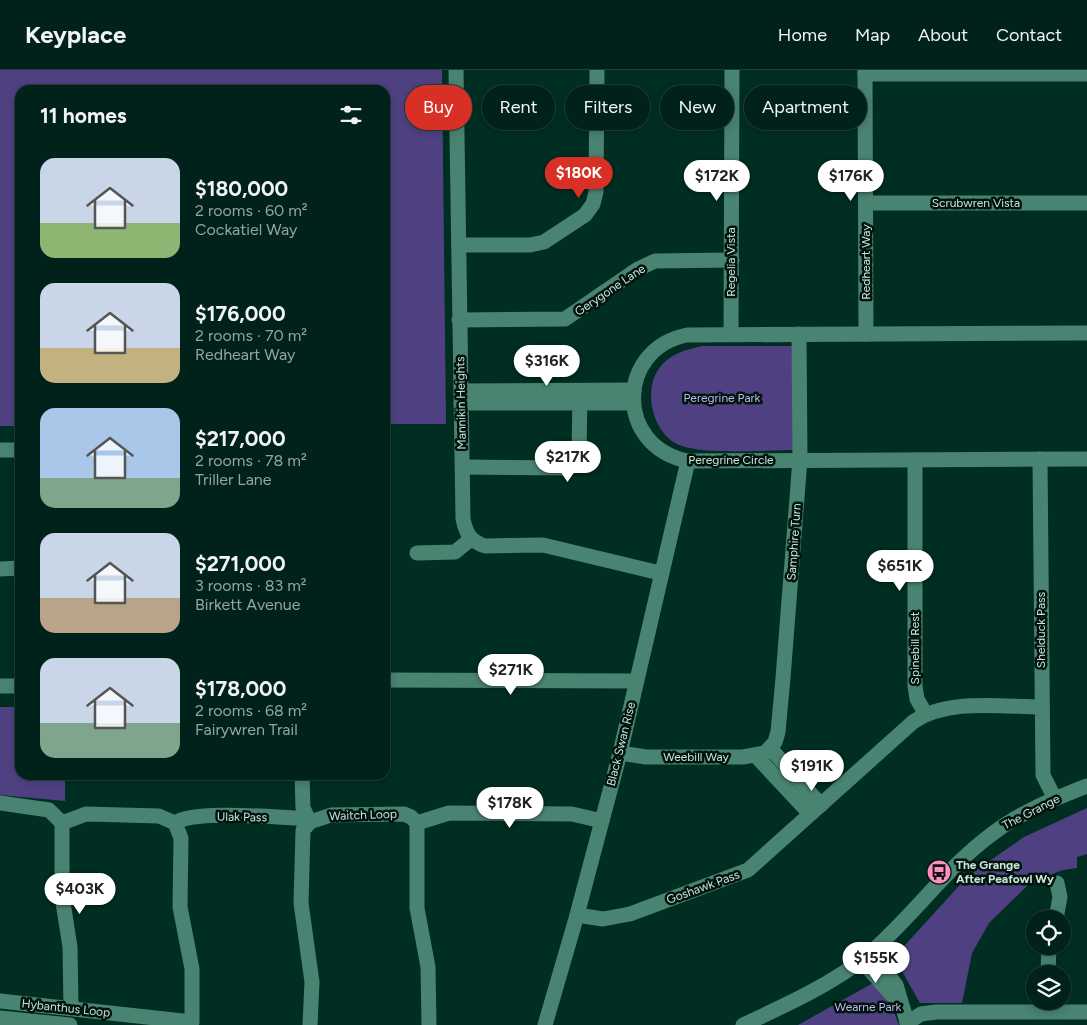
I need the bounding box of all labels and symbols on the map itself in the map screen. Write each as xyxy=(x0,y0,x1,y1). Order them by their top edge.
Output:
pin: $180K xyxy=(544,156,614,199)
pin: $172K xyxy=(682,160,752,202)
pin: $176K xyxy=(816,160,886,202)
street label: Scrubwren Vista xyxy=(932,196,1020,210)
street label: Redheart Way xyxy=(859,224,873,300)
street label: Regelia Vista xyxy=(724,227,738,297)
street label: Gerygone Lane xyxy=(572,261,648,319)
pin: $316K xyxy=(512,344,582,387)
street label: Mannikin Heights xyxy=(453,356,469,450)
park label: Peregrine Park xyxy=(684,391,761,405)
pin: $217K xyxy=(533,440,603,483)
street label: Peregrine Circle xyxy=(688,453,774,467)
street label: Samphire Turn xyxy=(784,503,804,581)
pin: $651K xyxy=(865,550,935,592)
street label: Shelduck Pass xyxy=(1034,591,1048,668)
street label: Spinebill Rest xyxy=(908,611,922,684)
pin: $271K xyxy=(476,654,546,696)
street label: Black Swan Rise xyxy=(604,700,638,788)
street label: Weebill Way xyxy=(663,750,729,764)
pin: $191K xyxy=(777,750,847,792)
pin: $178K xyxy=(475,786,545,829)
street label: The Grange xyxy=(1000,791,1062,832)
street label: Waitch Loop xyxy=(329,807,397,823)
street label: Ulak Pass xyxy=(217,810,268,824)
place label: The Grange After Peafowl Wy xyxy=(956,858,1054,886)
bus stop icon: The Grange After Peafowl Wy xyxy=(926,859,952,885)
street label: Goshawk Pass xyxy=(665,867,742,907)
pin: $403K xyxy=(45,872,115,915)
pin: $155K xyxy=(841,942,911,984)
street label: Hybanthus Loop xyxy=(21,996,111,1020)
park label: Wearne Park xyxy=(835,1000,902,1014)

